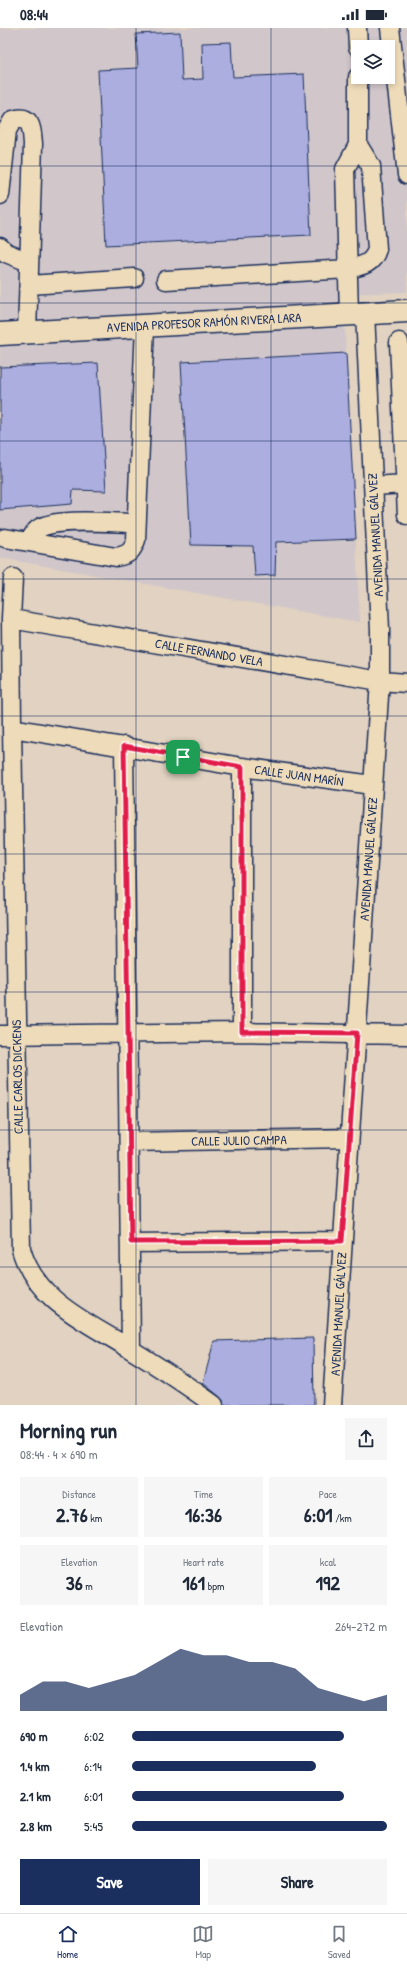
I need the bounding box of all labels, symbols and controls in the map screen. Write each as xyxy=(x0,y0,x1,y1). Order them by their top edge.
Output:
text: 08:44 xyxy=(20,4,48,25)
map controls xyxy=(351,40,395,84)
button: layers xyxy=(351,40,395,84)
street label: AVENIDA PROFESOR RAMÓN RIVERA LARA xyxy=(106,308,302,336)
street label: AVENIDA MANUEL GÁLVEZ xyxy=(363,472,387,597)
street label: CALLE FERNANDO VELA xyxy=(154,634,265,670)
pin xyxy=(166,740,200,774)
icon: arrive xyxy=(172,746,194,768)
street label: CALLE JUAN MARÍN xyxy=(253,760,345,790)
street label: AVENIDA MANUEL GÁLVEZ xyxy=(355,796,381,921)
street label: CALLE CARLOS DICKENS xyxy=(7,1020,27,1134)
street label: CALLE JULIO CAMPA xyxy=(191,1130,288,1150)
street label: AVENIDA MANUEL GÁLVEZ xyxy=(326,1251,350,1376)
text: Morning run xyxy=(20,1415,117,1445)
button: share xyxy=(345,1418,387,1460)
text: 08:44 · 4 × 690 m xyxy=(20,1445,98,1463)
text: Distance xyxy=(62,1487,96,1501)
text: Time xyxy=(194,1487,213,1501)
text: Pace xyxy=(319,1487,337,1501)
text: 2.76 xyxy=(56,1501,88,1528)
text: 16:36 xyxy=(185,1501,222,1528)
text: 6:01 xyxy=(304,1501,333,1528)
text: km xyxy=(88,1511,102,1525)
text: /km xyxy=(333,1511,352,1525)
text: Elevation xyxy=(61,1555,97,1569)
text: Heart rate xyxy=(183,1555,224,1569)
text: kcal xyxy=(320,1555,336,1569)
text: 36 xyxy=(66,1569,83,1596)
text: 161 xyxy=(183,1569,205,1596)
text: 192 xyxy=(316,1569,340,1596)
text: m xyxy=(83,1579,93,1593)
text: bpm xyxy=(205,1579,224,1593)
text: Elevation xyxy=(20,1617,63,1635)
text: 264–272 m xyxy=(335,1617,387,1635)
text: 690 m xyxy=(20,1727,48,1745)
text: 6:02 xyxy=(84,1727,104,1745)
text: 1.4 km xyxy=(20,1757,50,1775)
text: 6:14 xyxy=(84,1757,102,1775)
text: 2.1 km xyxy=(20,1787,51,1805)
text: 6:01 xyxy=(84,1787,103,1805)
text: 2.8 km xyxy=(20,1817,52,1835)
text: 5:45 xyxy=(84,1817,103,1835)
button: Save xyxy=(20,1859,200,1905)
button: Share xyxy=(208,1859,387,1905)
tab: Home xyxy=(57,1923,79,1961)
tab: Map xyxy=(192,1923,214,1961)
tab: Saved xyxy=(328,1923,350,1961)

